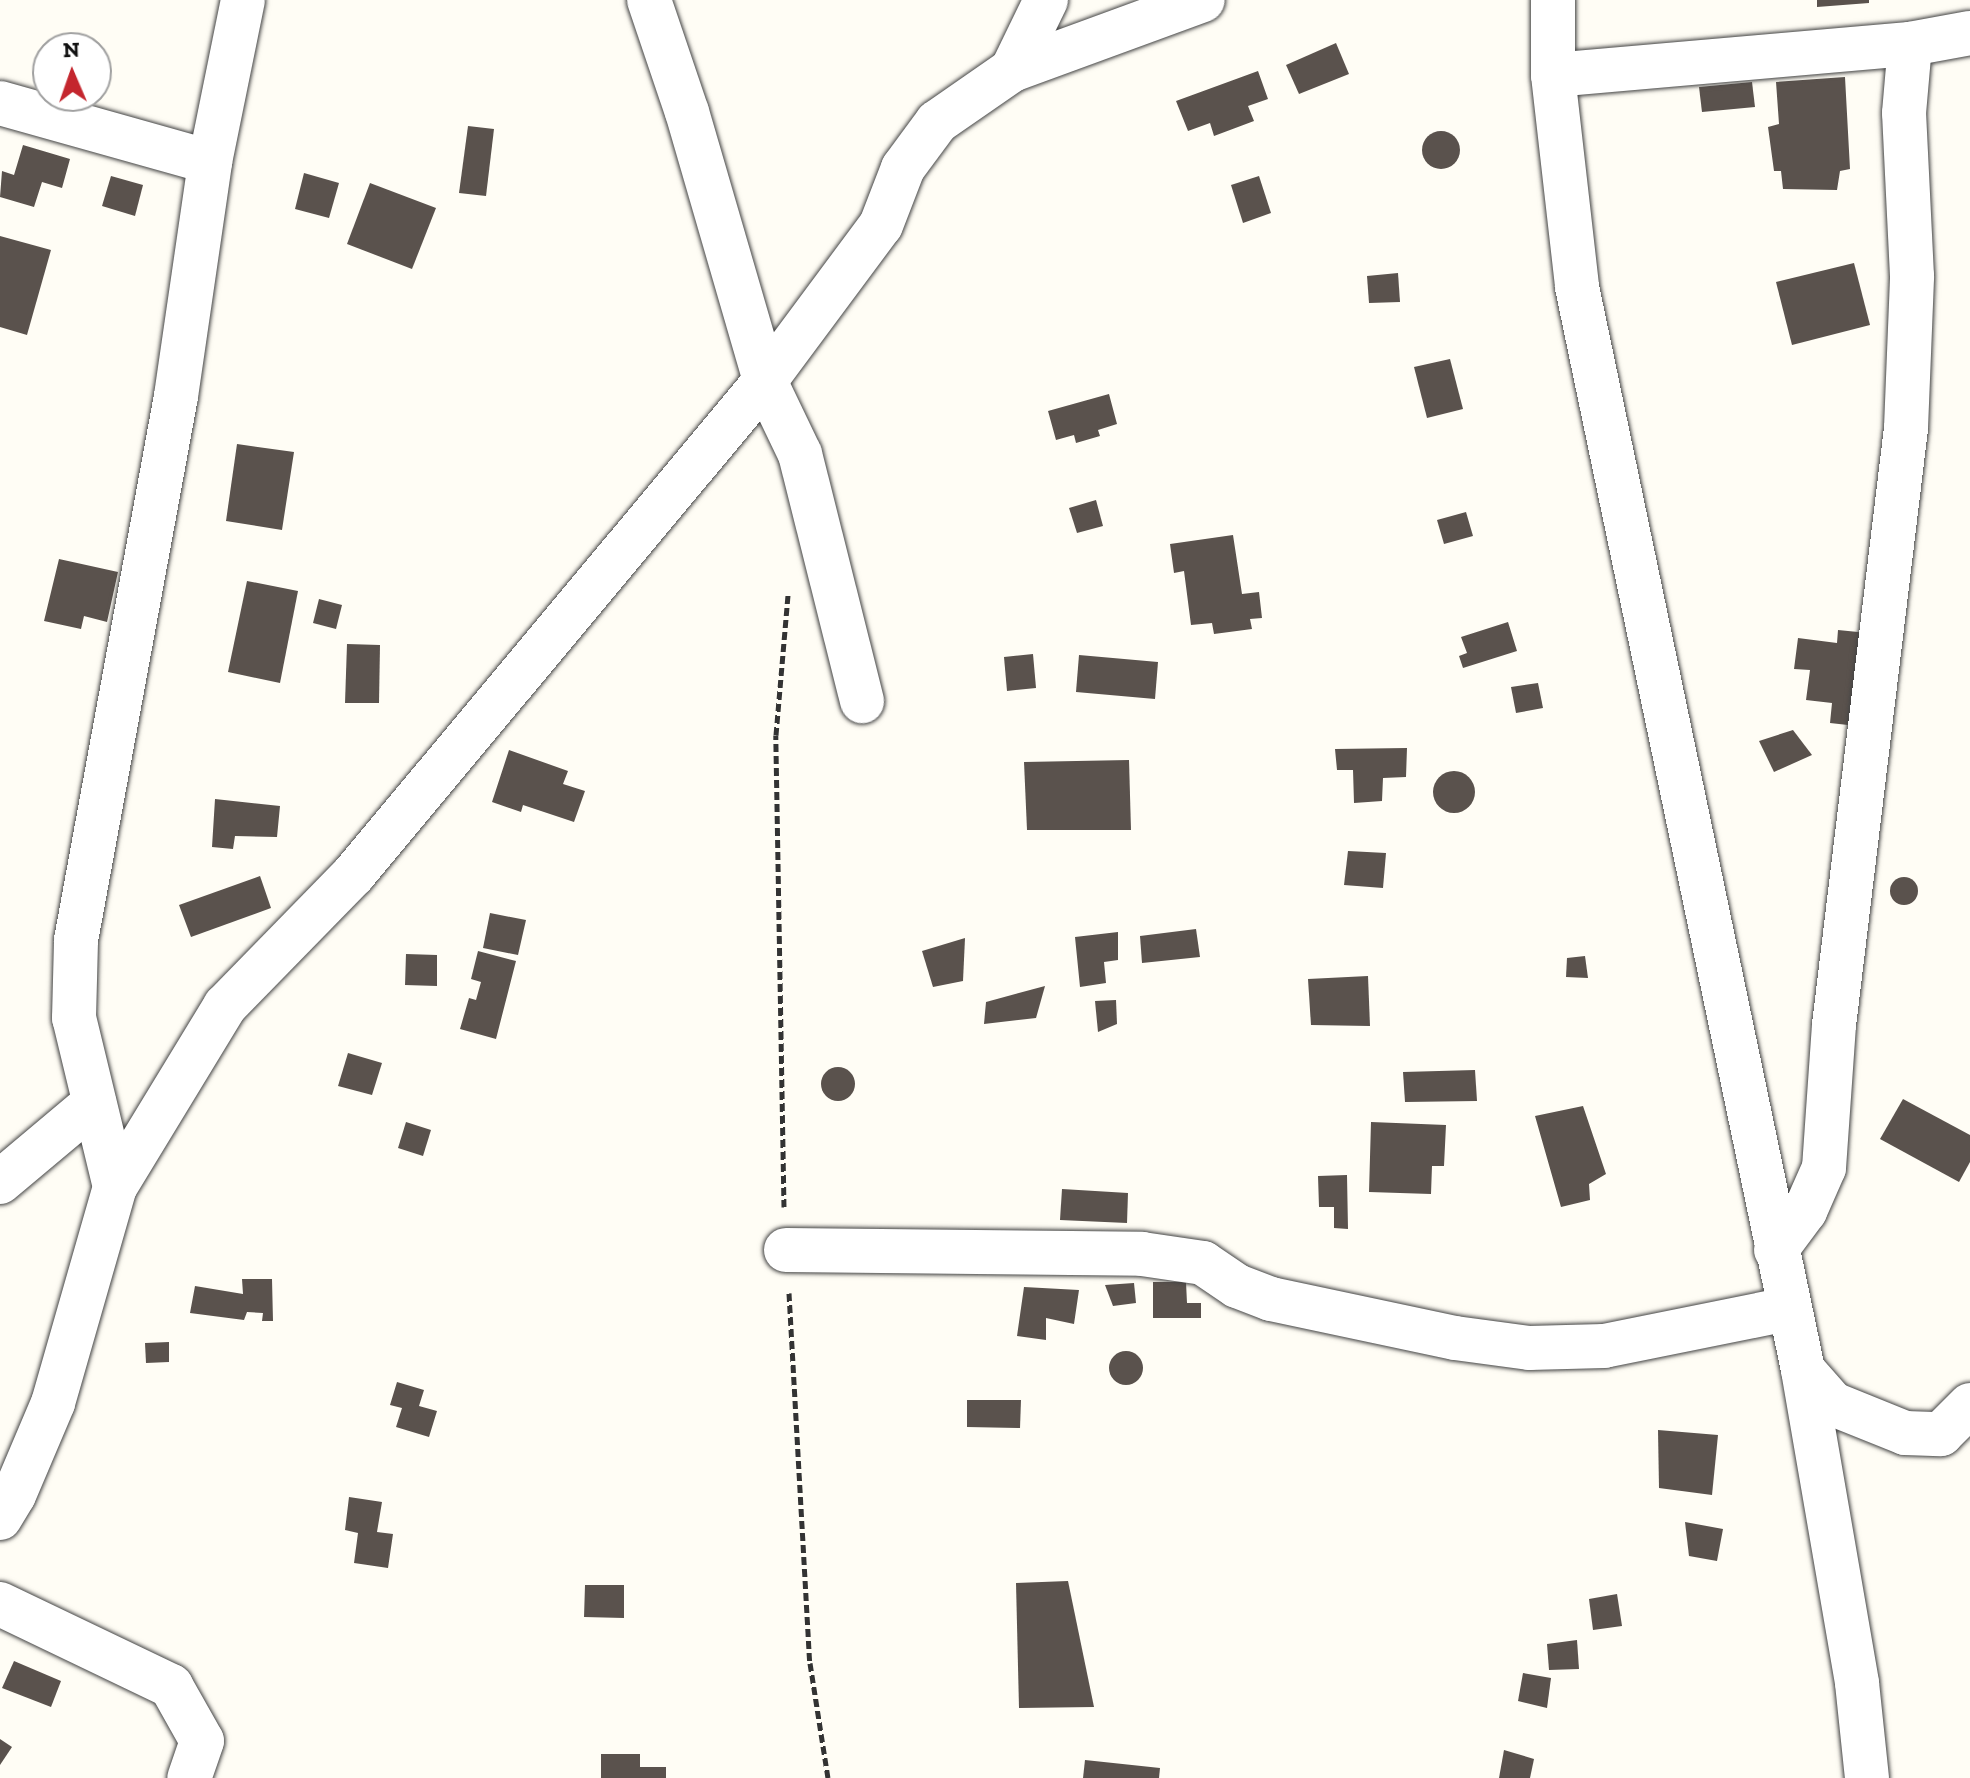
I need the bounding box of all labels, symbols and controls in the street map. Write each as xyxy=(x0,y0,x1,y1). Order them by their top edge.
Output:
north arrow xyxy=(32,32,112,112)
text: N xyxy=(62,36,80,63)

